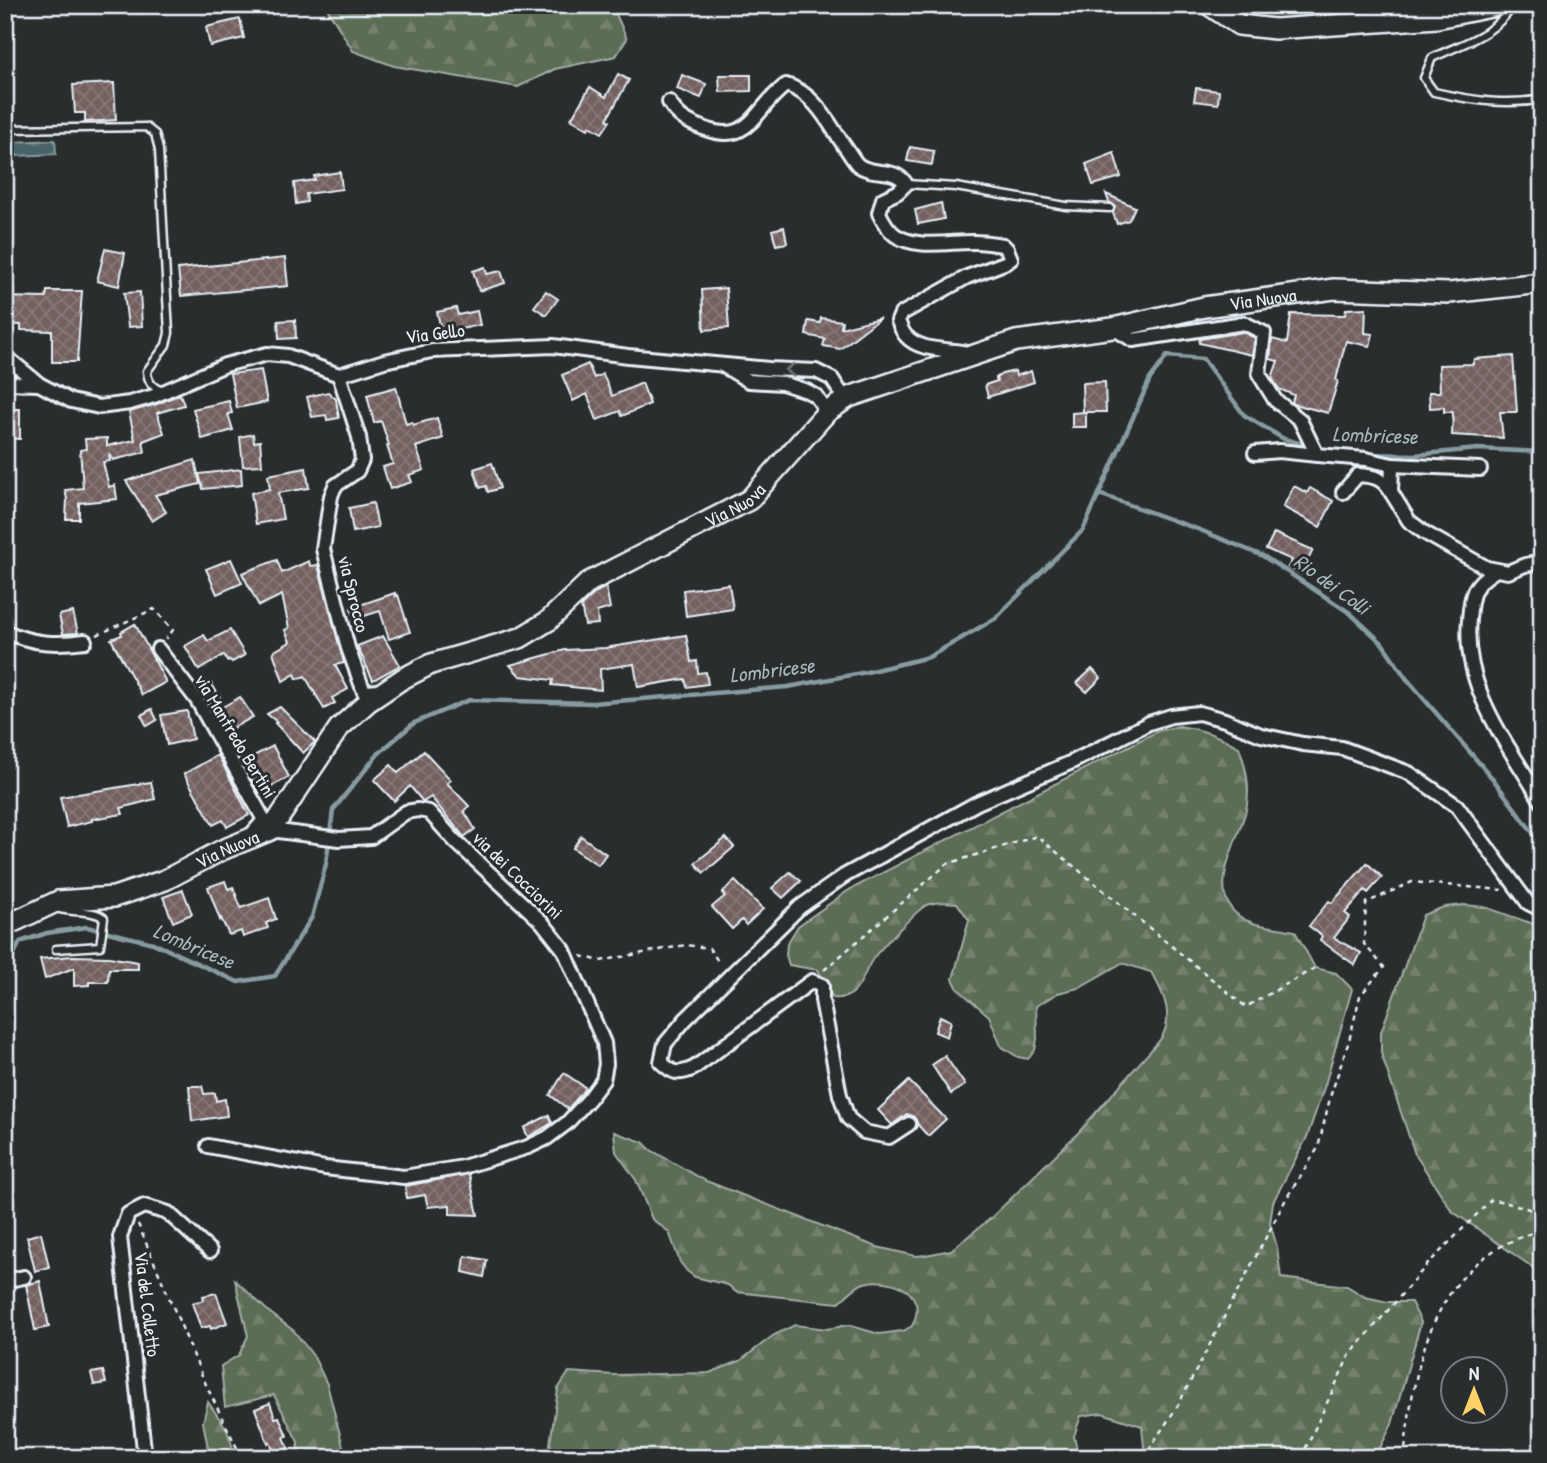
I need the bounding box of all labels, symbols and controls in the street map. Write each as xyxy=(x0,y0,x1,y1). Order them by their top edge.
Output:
street label: Via Nuova xyxy=(1228,281,1299,316)
street label: Via Gello xyxy=(404,316,466,350)
one-way arrow xyxy=(784,363,795,378)
water label: Lombricese xyxy=(1332,419,1420,451)
street label: Via Nuova xyxy=(700,477,771,534)
water label: Rio dei Colli xyxy=(1288,547,1378,623)
street label: via Sprocco xyxy=(332,553,376,635)
water label: Lombricese xyxy=(728,650,818,690)
street label: via Manfredo Bertini xyxy=(189,669,283,803)
street label: Via Nuova xyxy=(191,823,263,875)
street label: via dei Cocciorini xyxy=(467,825,569,925)
water label: Lombricese xyxy=(149,916,240,977)
street label: Via del Colletto xyxy=(129,1250,167,1358)
north arrow xyxy=(1438,1354,1508,1424)
text: N xyxy=(1469,1360,1479,1386)

